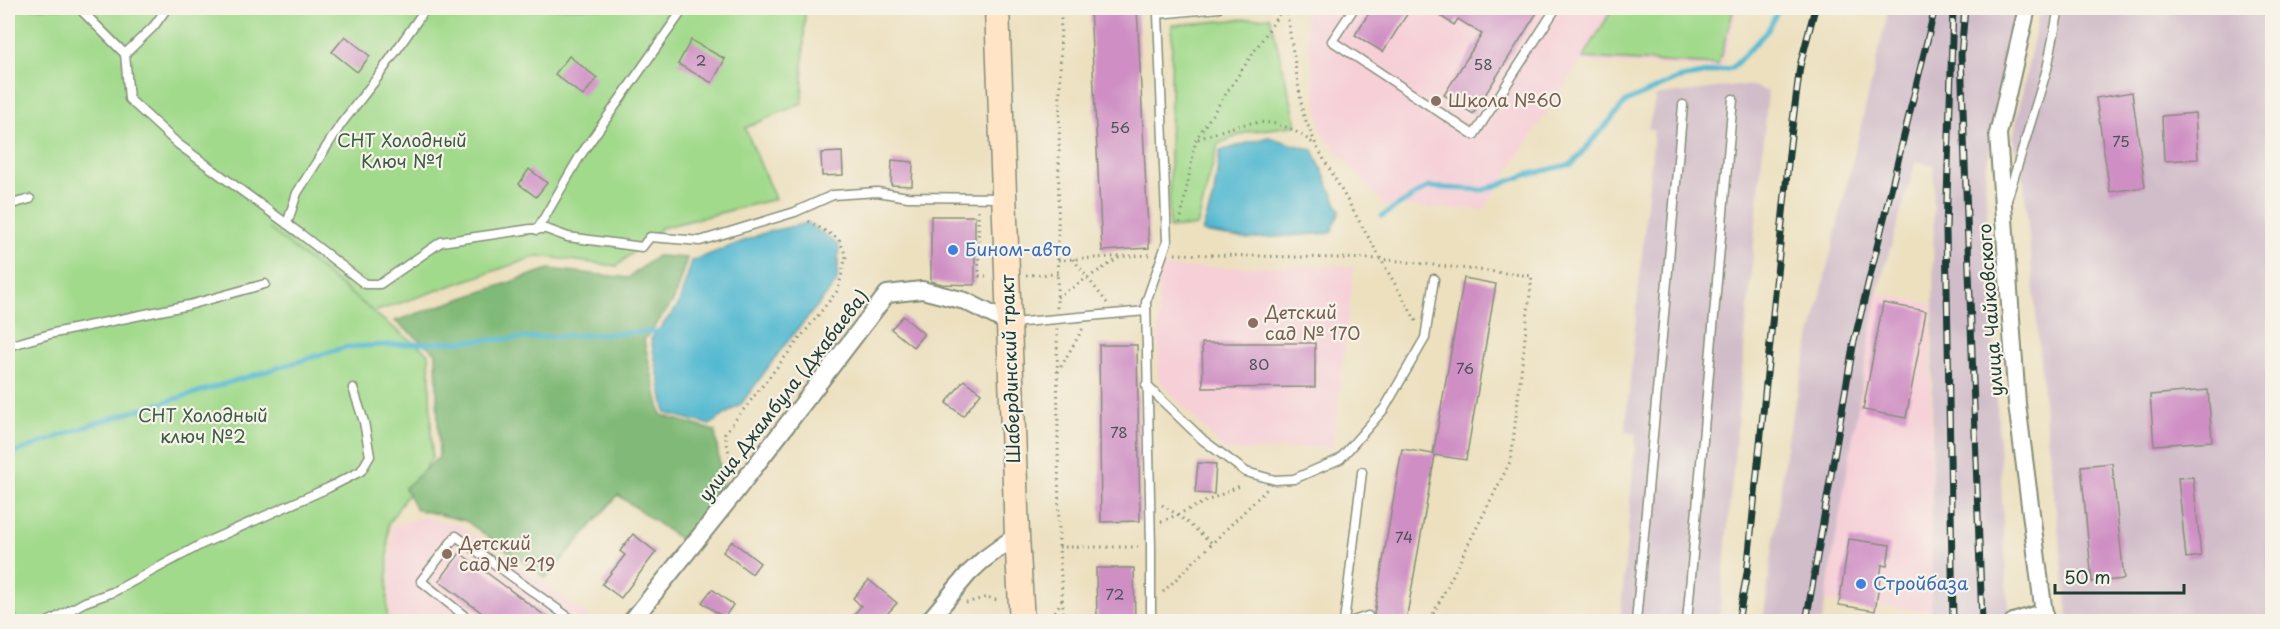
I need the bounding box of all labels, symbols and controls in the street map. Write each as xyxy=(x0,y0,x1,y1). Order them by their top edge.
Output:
house number: 2 xyxy=(696,48,706,71)
house number: 58 xyxy=(1473,52,1493,75)
place label: Школа №60 xyxy=(1448,86,1562,113)
marker: Школа №60 xyxy=(1429,94,1443,108)
house number: 56 xyxy=(1110,115,1130,138)
park label: СНТ Холодный Ключ №1 xyxy=(337,126,467,174)
house number: 75 xyxy=(2112,129,2130,152)
street label: улица Чайковского xyxy=(1970,223,2009,397)
place label: Бином-авто xyxy=(965,235,1071,262)
marker: Бином-авто xyxy=(946,243,960,257)
street label: Шабердинский тракт xyxy=(993,274,1026,464)
street label: улица Джамбула (Джабаева) xyxy=(691,283,874,507)
place label: Детский сад № 170 xyxy=(1264,298,1360,346)
marker: Детский сад № 170 xyxy=(1246,316,1260,330)
house number: 80 xyxy=(1249,352,1269,375)
house number: 76 xyxy=(1456,356,1474,379)
park label: СНТ Холодный ключ №2 xyxy=(138,401,268,449)
house number: 78 xyxy=(1110,420,1128,443)
house number: 74 xyxy=(1395,525,1413,548)
place label: Детский сад № 219 xyxy=(458,529,555,577)
marker: Детский сад № 219 xyxy=(440,547,454,561)
scale bar xyxy=(2055,557,2184,595)
text: 50 m xyxy=(2064,563,2111,590)
place label: Стройбаза xyxy=(1873,569,1969,596)
marker: Стройбаза xyxy=(1854,577,1868,591)
house number: 72 xyxy=(1106,582,1124,605)

